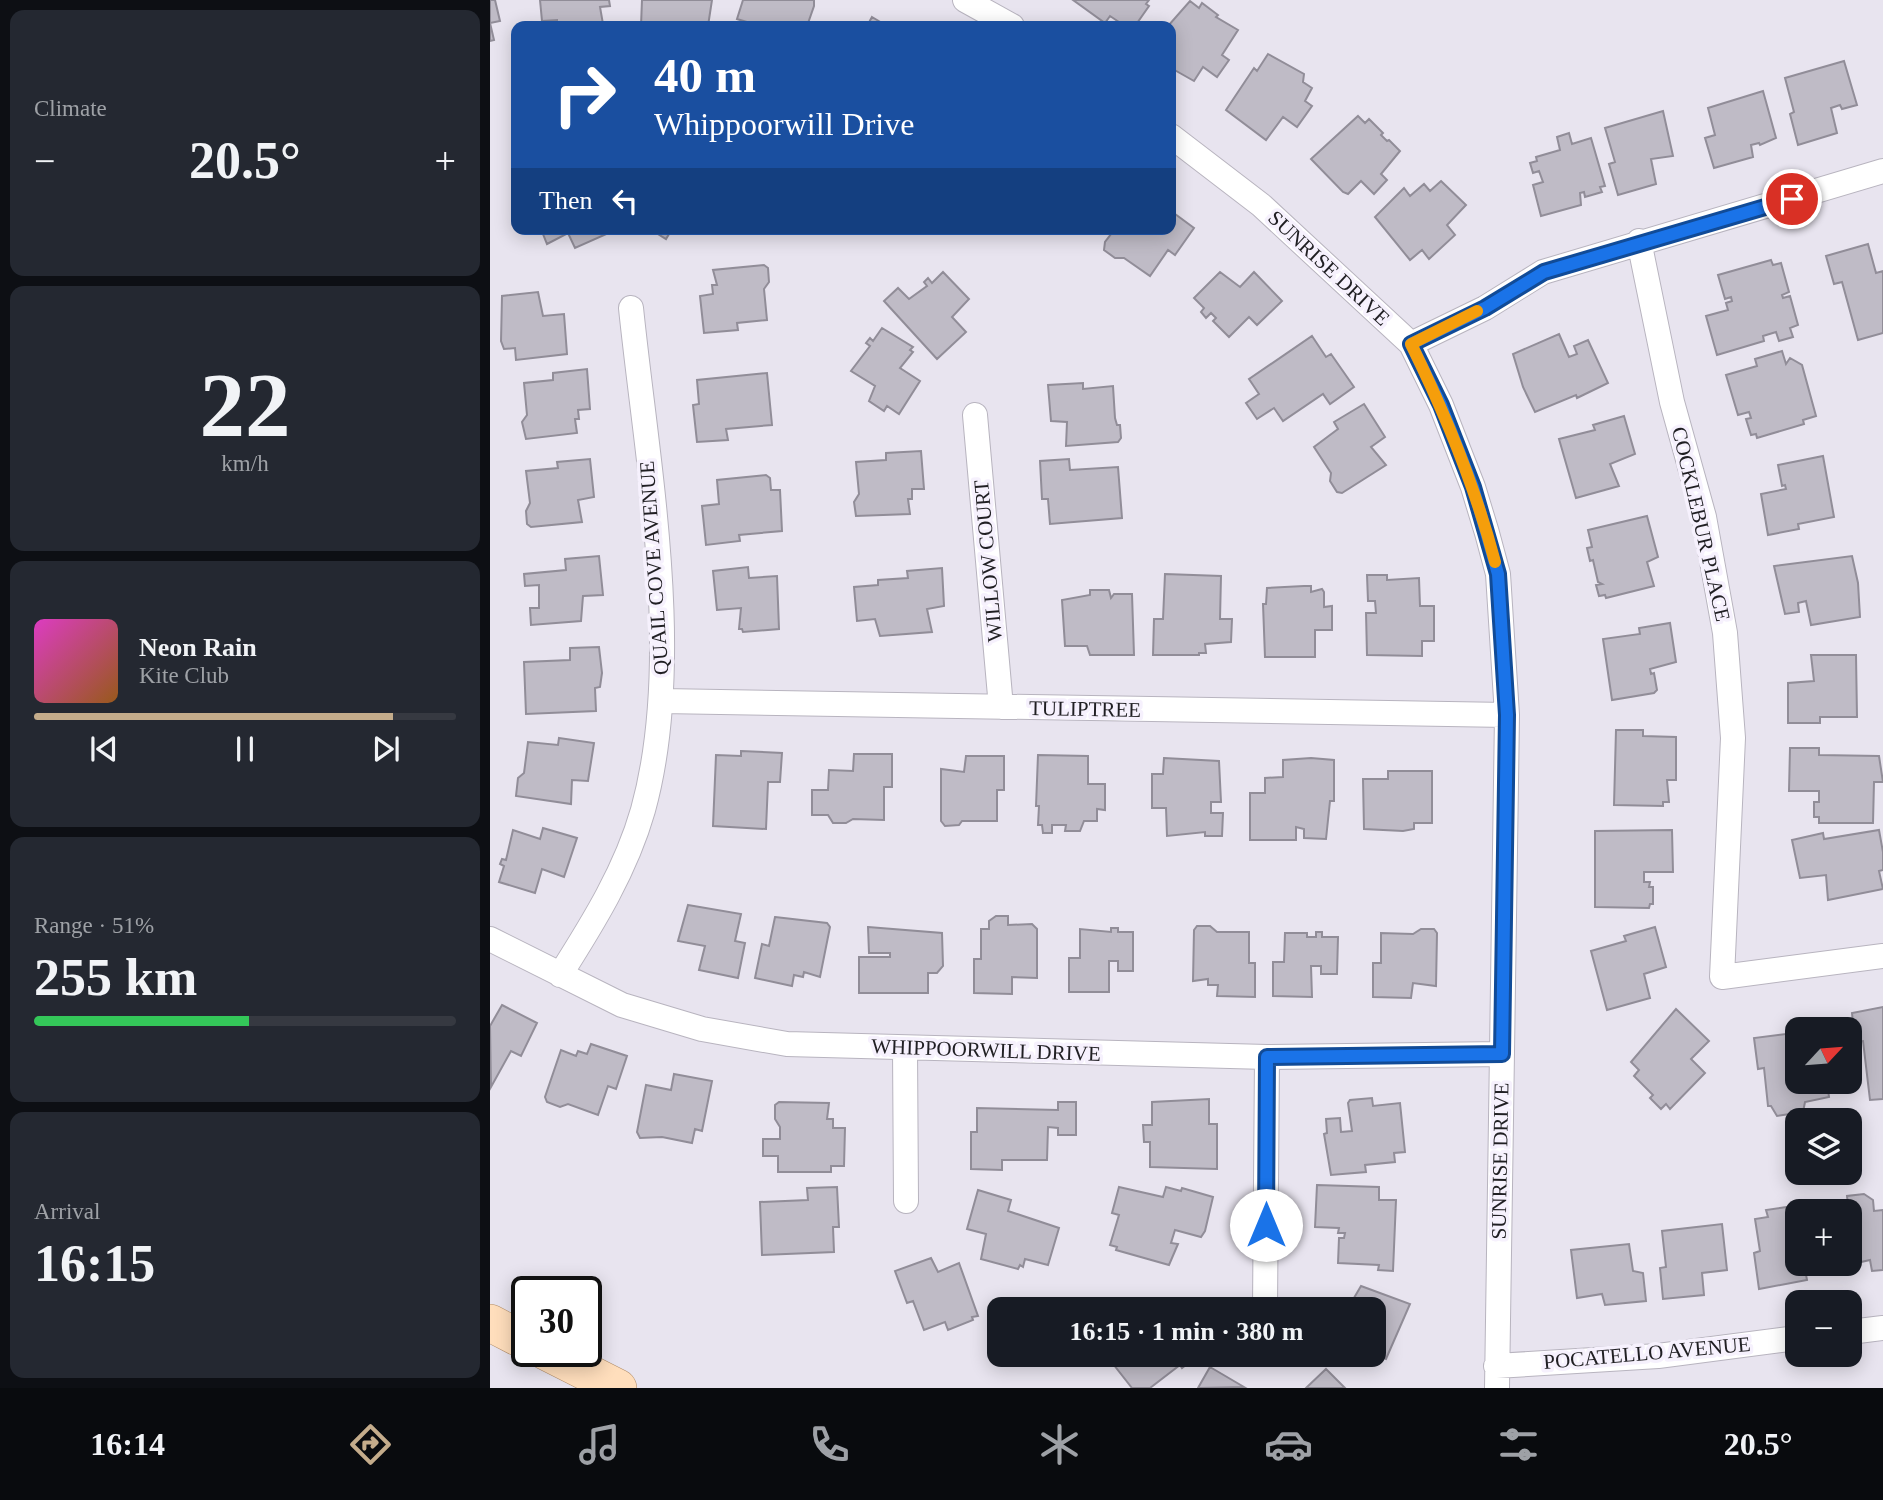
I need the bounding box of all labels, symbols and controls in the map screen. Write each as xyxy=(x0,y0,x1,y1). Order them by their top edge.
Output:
text: 40 m xyxy=(654,48,756,103)
icon: right xyxy=(539,49,630,140)
text: Climate xyxy=(34,96,107,121)
text: Whippoorwill Drive xyxy=(654,106,914,142)
text: 20.5° xyxy=(189,132,301,189)
text: − xyxy=(34,140,55,182)
text: + xyxy=(435,140,456,182)
pin xyxy=(1762,169,1822,229)
icon: arrive xyxy=(1773,180,1811,218)
icon: left xyxy=(606,182,644,220)
text: Then xyxy=(539,186,592,215)
street label: SUNRISE DRIVE xyxy=(1263,206,1395,330)
text: 22 xyxy=(200,355,291,456)
street label: COCKLEBUR PLACE xyxy=(1667,424,1735,624)
text: km/h xyxy=(221,451,269,476)
street label: QUAIL COVE AVENUE xyxy=(635,460,673,676)
street label: WILLOW COURT xyxy=(969,479,1007,643)
text: Neon Rain xyxy=(139,633,257,662)
text: Kite Club xyxy=(139,663,229,688)
street label: TULIPTREE xyxy=(1029,696,1141,722)
icon: previous xyxy=(85,730,123,768)
icon: pause xyxy=(226,730,264,768)
icon: next xyxy=(367,730,405,768)
text: Range · 51% xyxy=(34,913,154,938)
text: 255 km xyxy=(34,949,197,1006)
north arrow xyxy=(1785,1017,1862,1094)
map controls xyxy=(1785,1017,1862,1367)
street label: WHIPPOORWILL DRIVE xyxy=(871,1034,1101,1066)
street label: SUNRISE DRIVE xyxy=(1487,1082,1513,1240)
button: layers xyxy=(1785,1108,1862,1185)
position arrow xyxy=(1229,1188,1303,1262)
text: Arrival xyxy=(34,1199,100,1224)
button: + xyxy=(1785,1199,1862,1276)
text: 16:15 xyxy=(34,1235,155,1292)
speed limit sign: 30 xyxy=(511,1276,602,1367)
button: − xyxy=(1785,1290,1862,1367)
text: 16:15 · 1 min · 380 m xyxy=(1070,1317,1304,1346)
street label: POCATELLO AVENUE xyxy=(1542,1332,1752,1374)
icon: directions xyxy=(346,1420,395,1469)
icon: music xyxy=(575,1420,624,1469)
icon: phone xyxy=(805,1420,854,1469)
icon: climate xyxy=(1035,1420,1084,1469)
icon: car xyxy=(1264,1420,1313,1469)
icon: filters xyxy=(1494,1420,1543,1469)
text: 16:14 xyxy=(90,1426,165,1462)
text: 20.5° xyxy=(1724,1426,1793,1462)

